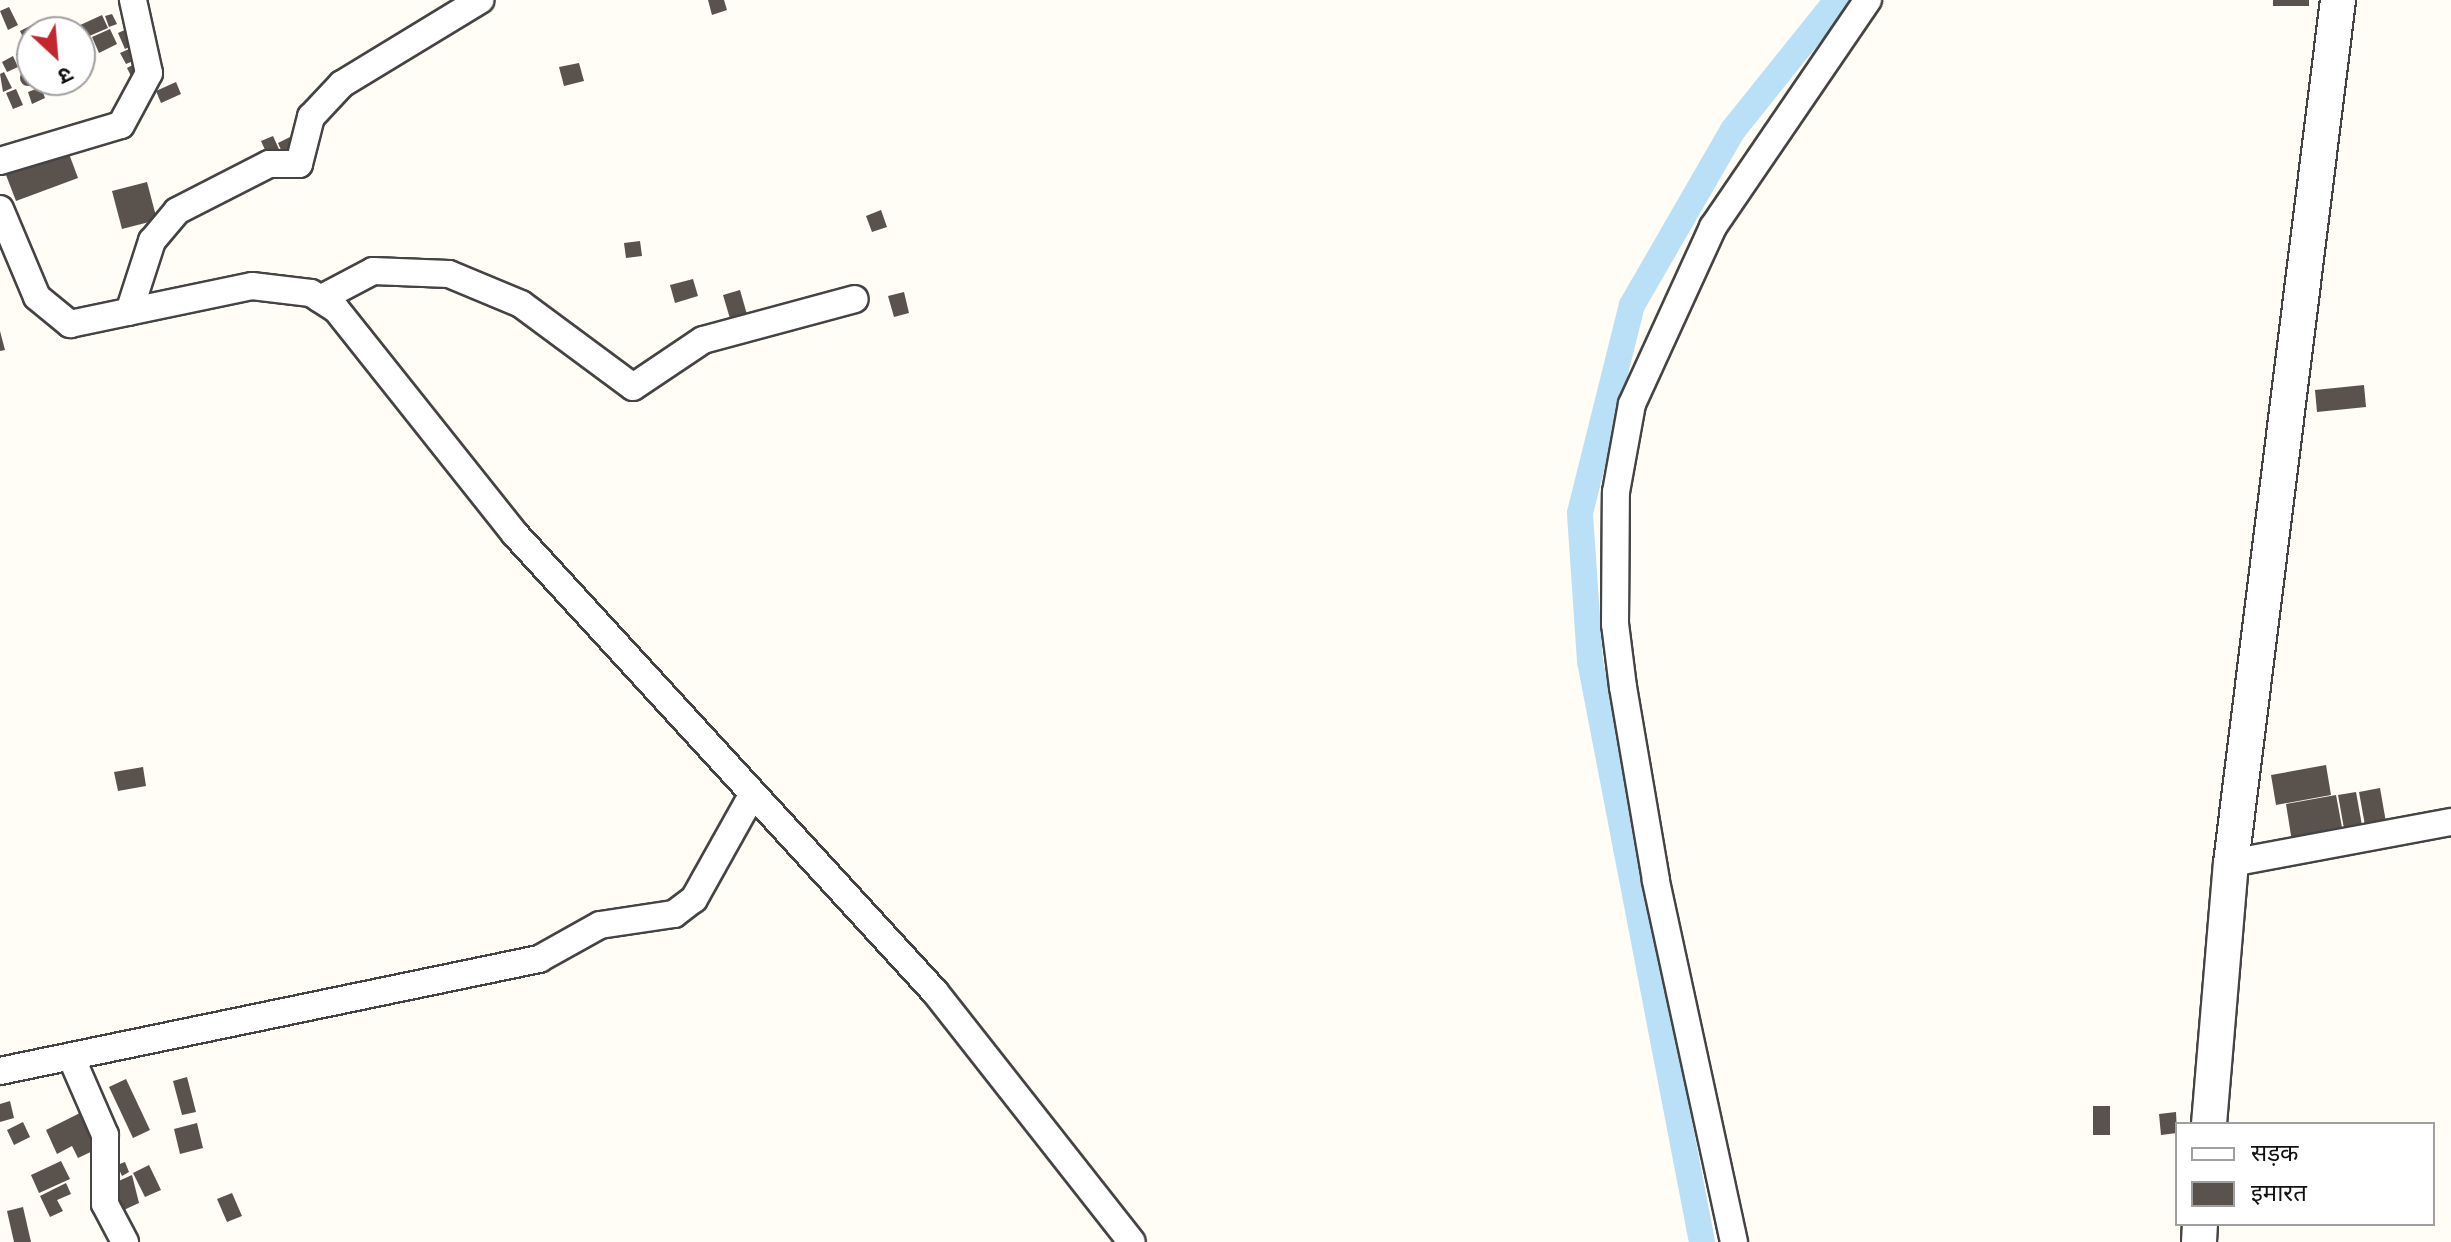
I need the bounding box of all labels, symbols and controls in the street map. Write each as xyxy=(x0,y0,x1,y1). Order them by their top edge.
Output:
north arrow xyxy=(16,16,96,96)
text: उ xyxy=(54,60,78,91)
legend xyxy=(2175,1122,2435,1226)
text: सड़क xyxy=(2251,1137,2299,1168)
text: इमारत xyxy=(2251,1177,2307,1208)

